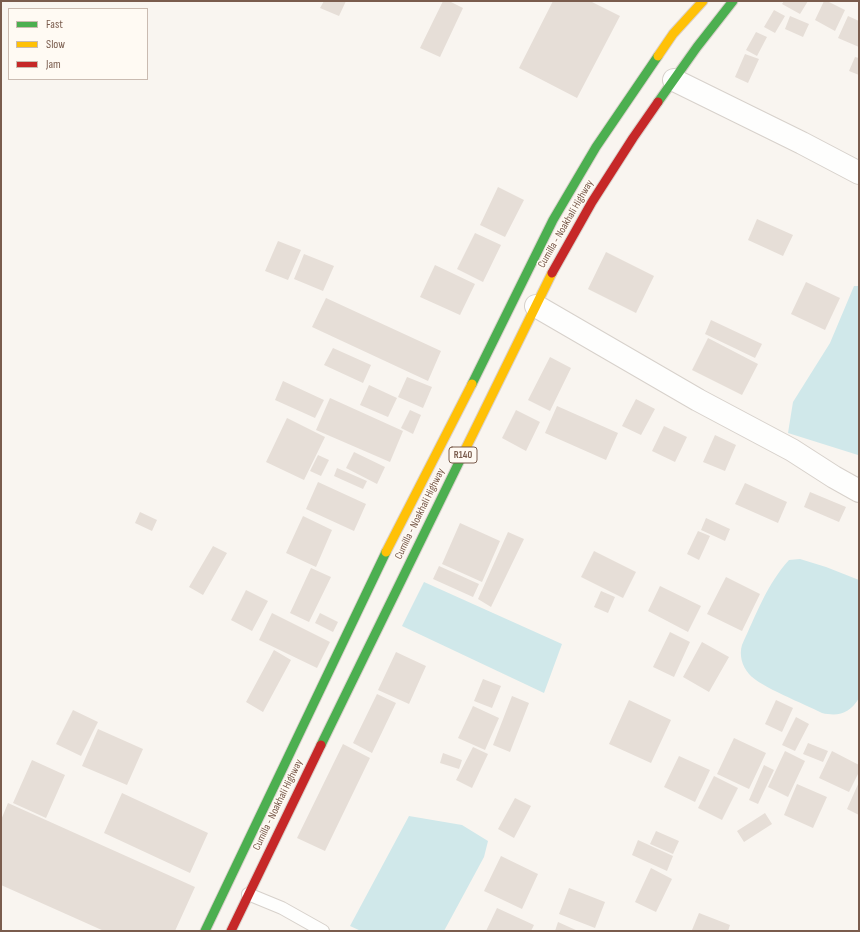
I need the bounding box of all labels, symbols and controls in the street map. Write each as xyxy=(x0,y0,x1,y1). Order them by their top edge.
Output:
legend xyxy=(8,8,148,80)
text: Fast xyxy=(46,17,63,32)
text: Slow xyxy=(46,37,65,52)
text: Jam xyxy=(46,57,61,72)
street label: Cumilla - Noakhali Highway xyxy=(535,178,597,270)
road number: R140 xyxy=(449,447,477,463)
street label: Cumilla - Noakhali Highway xyxy=(392,466,448,562)
street label: Cumilla - Noakhali Highway xyxy=(250,757,306,853)

